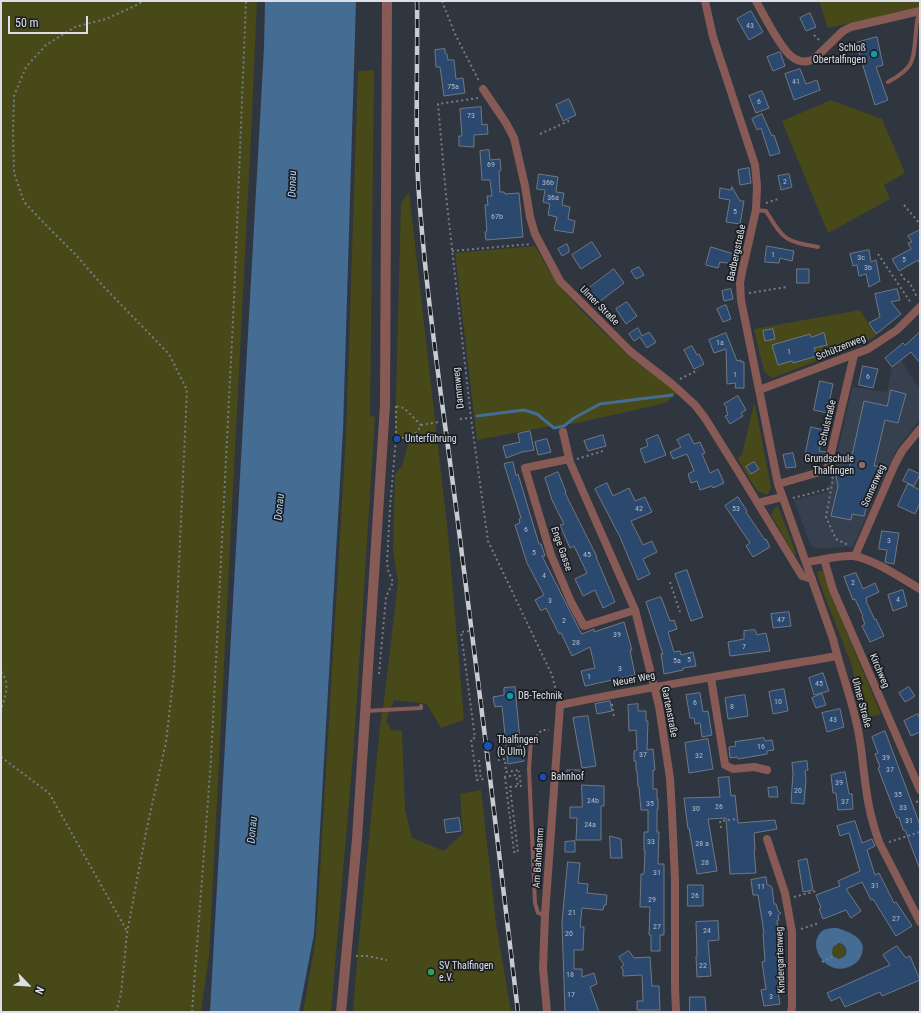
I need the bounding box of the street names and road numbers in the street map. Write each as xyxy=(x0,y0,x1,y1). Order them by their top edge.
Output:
street label: Badbergstraße xyxy=(725,223,749,283)
street label: Ulmer Straße xyxy=(577,284,621,328)
street label: Schützenweg xyxy=(814,333,868,363)
street label: Dammweg xyxy=(451,367,467,409)
street label: Schulstraße xyxy=(817,399,839,447)
street label: Sonnenweg xyxy=(859,463,889,509)
street label: Enge Gasse xyxy=(548,525,574,573)
street label: Kirchweg xyxy=(866,652,892,690)
street label: Neuer Weg xyxy=(612,670,656,690)
street label: Ulmer Straße xyxy=(849,677,873,729)
street label: Gartenstraße xyxy=(658,686,680,738)
street label: Am Bahndamm xyxy=(531,827,547,889)
street label: Kindergartenweg xyxy=(774,926,788,994)

